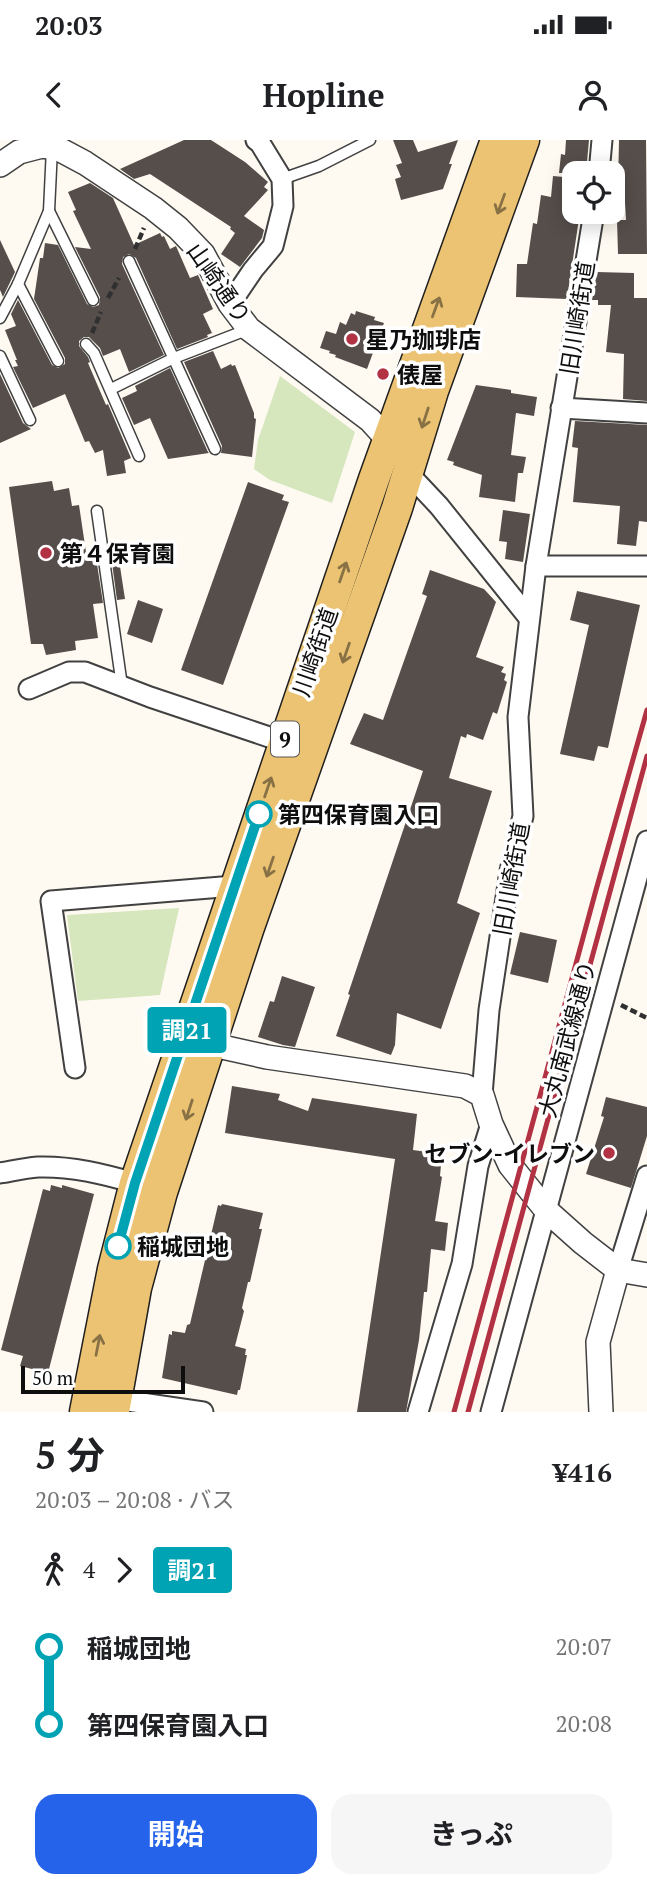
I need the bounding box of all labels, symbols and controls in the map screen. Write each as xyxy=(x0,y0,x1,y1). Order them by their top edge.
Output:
text: 20:03 xyxy=(35,8,103,42)
text: Hopline xyxy=(262,74,385,116)
icon: back xyxy=(35,76,73,114)
icon: person xyxy=(574,76,612,114)
map controls xyxy=(562,161,625,224)
button: locate xyxy=(562,161,625,224)
one-way arrow xyxy=(494,193,506,215)
street label: 山崎通り xyxy=(180,236,258,330)
street label: 旧川崎街道 xyxy=(553,259,601,377)
one-way arrow xyxy=(431,297,443,319)
place label: 星乃珈琲店 xyxy=(366,324,481,355)
marker: 星乃珈琲店 xyxy=(344,331,360,347)
place label: 俵屋 xyxy=(397,359,443,390)
marker: 俵屋 xyxy=(375,366,391,382)
one-way arrow xyxy=(417,407,430,429)
place label: 第４保育園 xyxy=(60,538,175,569)
marker: 第４保育園 xyxy=(38,545,54,561)
one-way arrow xyxy=(337,561,350,583)
street label: 川崎街道 xyxy=(285,603,345,701)
one-way arrow xyxy=(339,641,351,663)
road number: 9 xyxy=(271,722,299,756)
one-way arrow xyxy=(262,776,275,798)
place label: 第四保育園入口 xyxy=(278,799,439,830)
marker: 第四保育園入口 xyxy=(246,801,272,827)
street label: 旧川崎街道 xyxy=(486,820,536,938)
one-way arrow xyxy=(263,856,275,878)
street label: 大丸南武線通り xyxy=(531,957,603,1121)
line badge: 調21 xyxy=(147,1007,227,1053)
text: 調21 xyxy=(161,1014,213,1046)
one-way arrow xyxy=(182,1098,194,1120)
place label: セブン-イレブン xyxy=(424,1138,595,1169)
marker: セブン-イレブン xyxy=(601,1145,617,1161)
place label: 稲城団地 xyxy=(137,1231,229,1262)
marker: 稲城団地 xyxy=(105,1233,131,1259)
one-way arrow xyxy=(91,1334,105,1357)
scale bar xyxy=(21,1363,186,1395)
text: 50 m xyxy=(32,1365,73,1390)
text: 5 分 xyxy=(35,1430,105,1480)
text: ¥416 xyxy=(553,1455,612,1489)
text: 20:03 – 20:08 · バス xyxy=(35,1484,235,1515)
icon: walk xyxy=(35,1551,73,1589)
icon: forward xyxy=(105,1551,143,1589)
text: 4 xyxy=(83,1554,95,1585)
text: 調21 xyxy=(167,1554,218,1586)
text: 稲城団地 xyxy=(87,1631,191,1665)
text: 20:07 xyxy=(555,1631,612,1662)
text: 第四保育園入口 xyxy=(87,1708,269,1742)
text: 20:08 xyxy=(555,1708,612,1739)
button: 開始 xyxy=(35,1794,317,1874)
button: きっぷ xyxy=(331,1794,612,1874)

